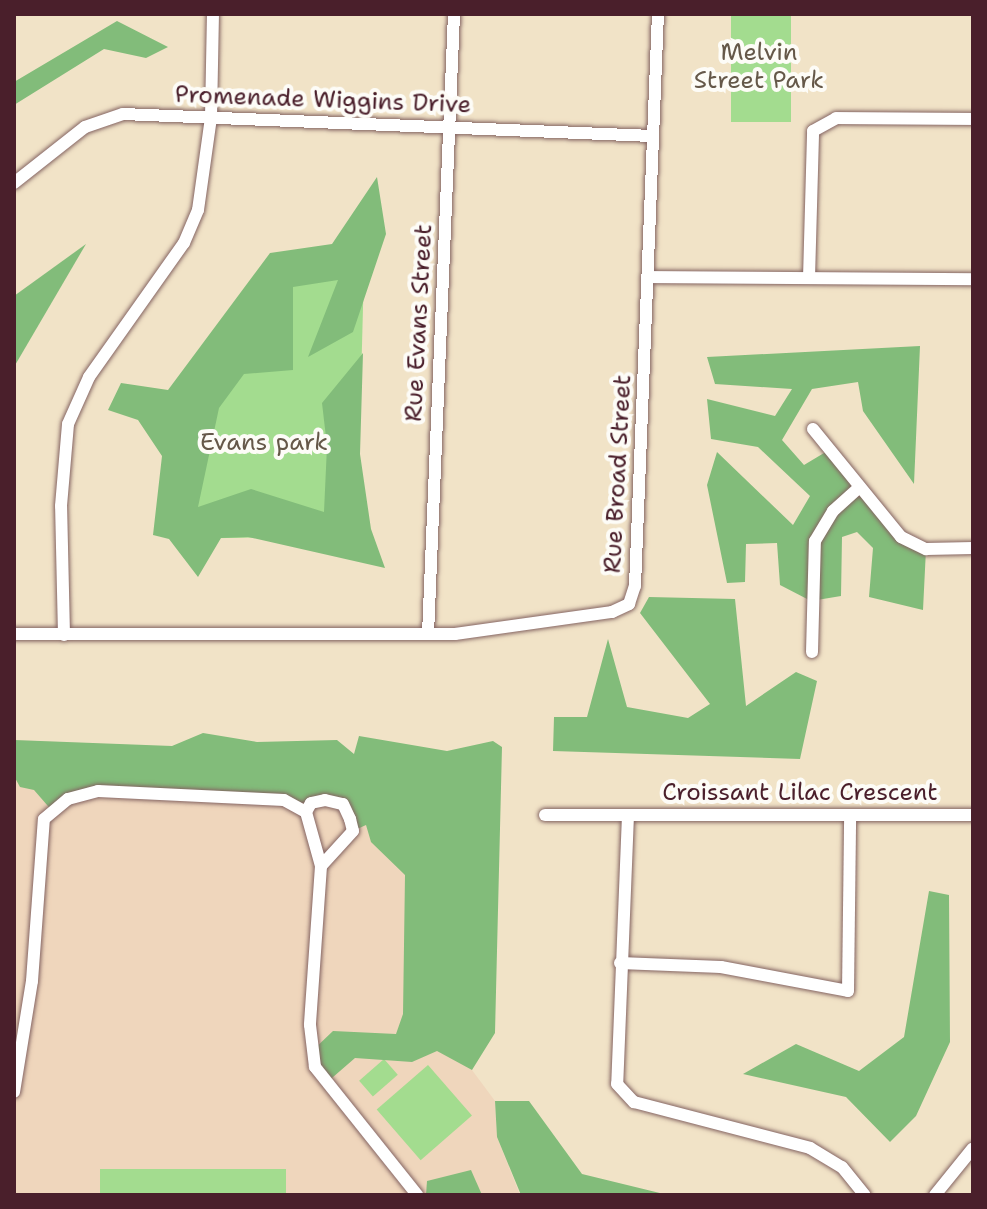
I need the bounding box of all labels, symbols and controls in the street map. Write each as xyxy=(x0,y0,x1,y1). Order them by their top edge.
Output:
park label: Melvin Street Park xyxy=(694,39,824,95)
street label: Promenade Wiggins Drive xyxy=(174,80,472,120)
street label: Rue Evans Street xyxy=(399,224,439,422)
street label: Rue Broad Street xyxy=(598,374,638,574)
park label: Evans park xyxy=(200,429,328,457)
street label: Croissant Lilac Crescent xyxy=(662,779,938,807)

